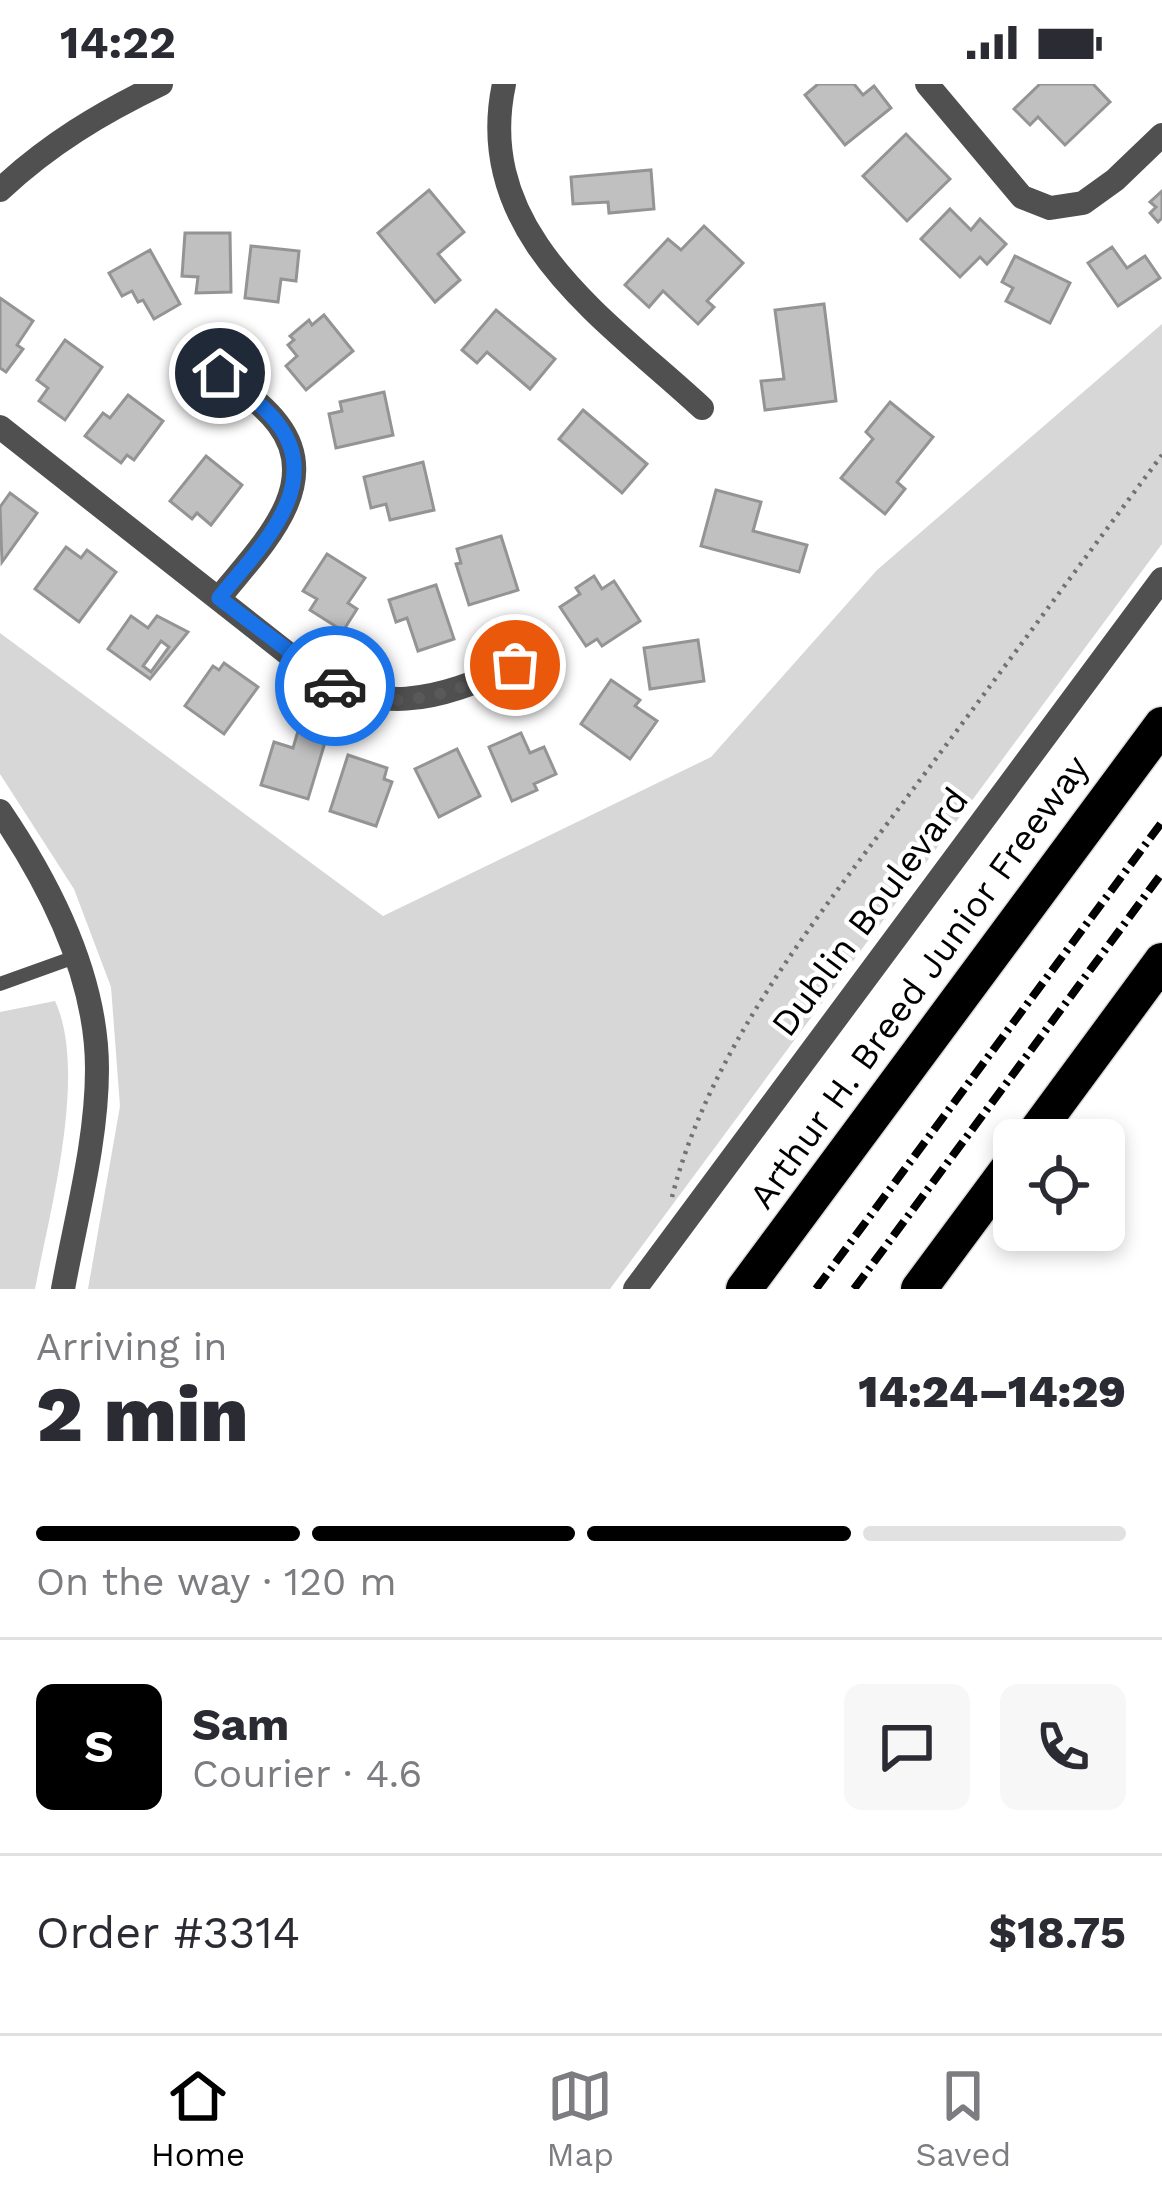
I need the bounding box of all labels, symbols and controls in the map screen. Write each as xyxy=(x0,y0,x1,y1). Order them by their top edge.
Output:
text: 14:22 xyxy=(60,16,176,69)
pin xyxy=(169,322,271,424)
icon: home xyxy=(187,340,253,406)
pin xyxy=(464,614,566,716)
courier xyxy=(275,626,395,746)
icon: bag xyxy=(482,632,548,698)
icon: car xyxy=(302,653,368,719)
street label: Arthur H. Breed Junior Freeway xyxy=(740,747,1098,1217)
street label: Dublin Boulevard xyxy=(763,780,977,1044)
map controls xyxy=(993,1119,1125,1251)
button: locate xyxy=(993,1119,1125,1251)
text: Arriving in xyxy=(36,1324,227,1369)
text: 14:24–14:29 xyxy=(858,1365,1126,1418)
text: 2 min xyxy=(36,1368,249,1460)
text: On the way · 120 m xyxy=(36,1559,397,1604)
button: chat xyxy=(844,1684,970,1810)
button: phone xyxy=(1000,1684,1126,1810)
text: Sam xyxy=(192,1698,289,1751)
text: S xyxy=(84,1720,114,1773)
text: Courier · 4.6 xyxy=(192,1751,422,1796)
text: Order #3314 xyxy=(36,1906,300,1959)
text: $18.75 xyxy=(989,1906,1126,1959)
tab: Home xyxy=(151,2063,245,2174)
tab: Map xyxy=(547,2063,614,2174)
tab: Saved xyxy=(915,2063,1011,2174)

